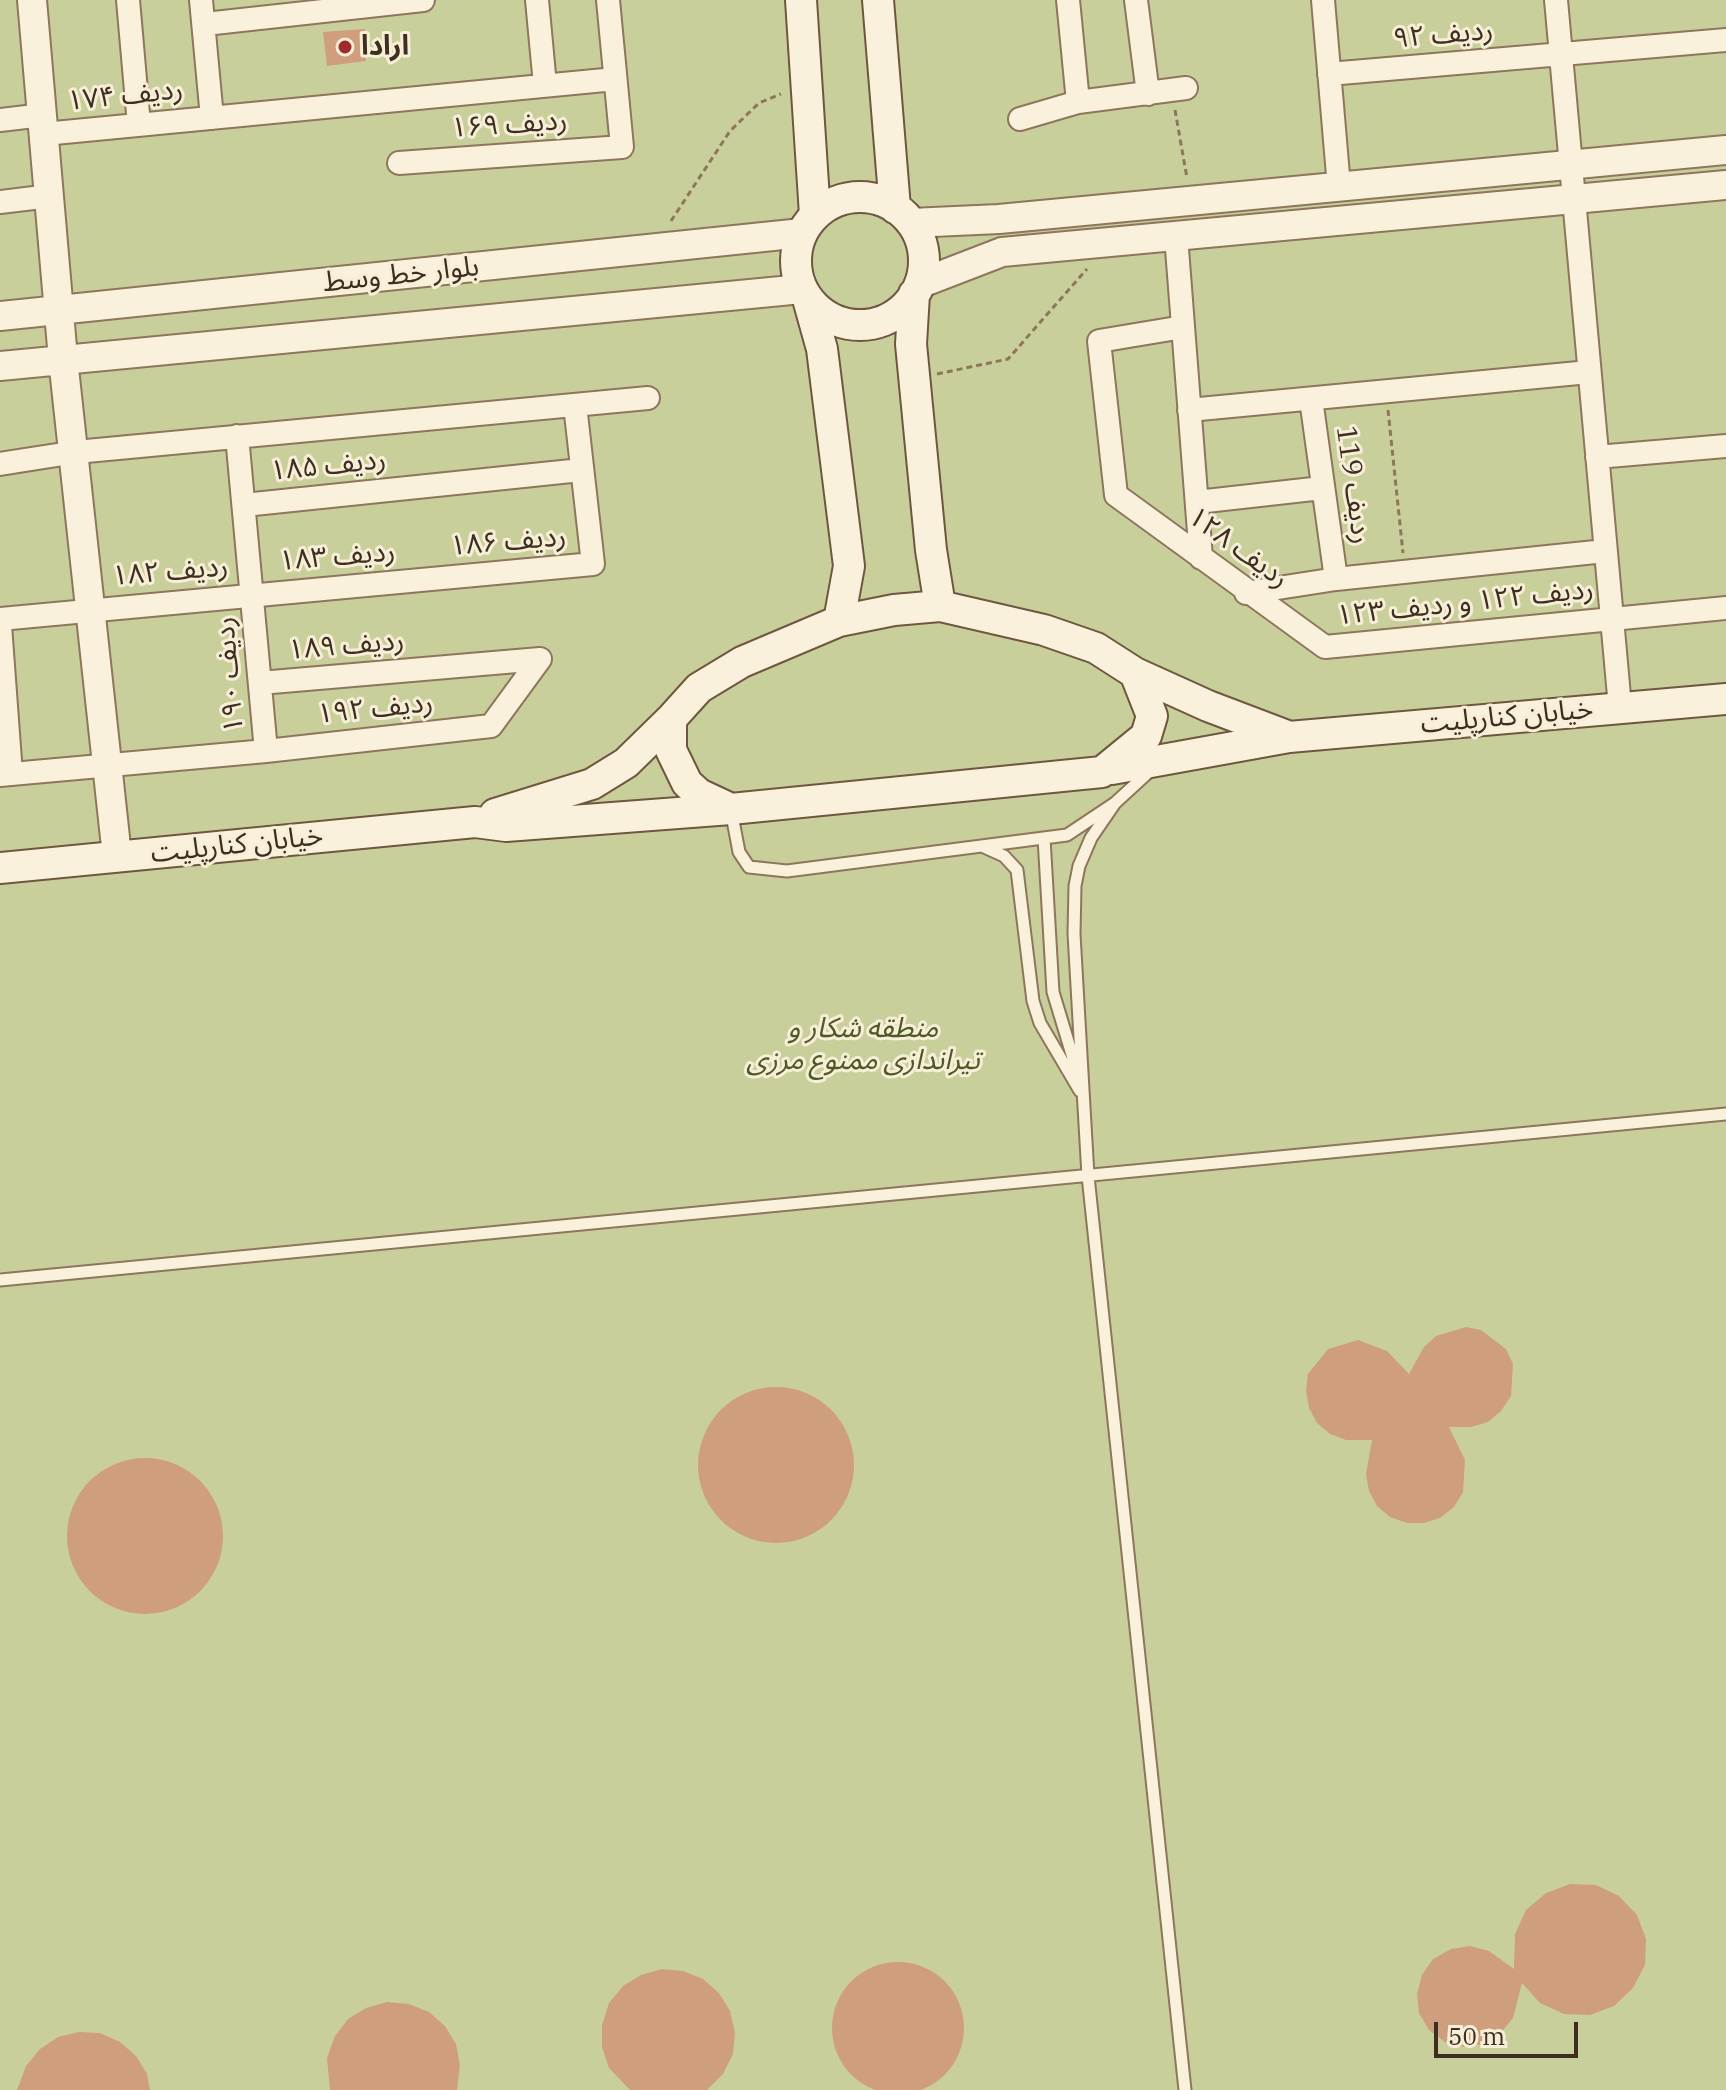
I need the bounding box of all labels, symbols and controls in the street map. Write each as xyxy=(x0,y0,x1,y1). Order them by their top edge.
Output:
street label: ردیف ۹۲ xyxy=(1392,14,1494,56)
place label: ارادا xyxy=(361,30,409,64)
marker: ارادا xyxy=(336,38,354,56)
street label: ردیف ۱۷۴ xyxy=(65,73,185,119)
street label: ردیف ۱۶۹ xyxy=(450,104,568,146)
street label: بلوار خط وسط xyxy=(321,250,481,300)
street label: ردیف 119 xyxy=(1328,424,1378,546)
street label: ردیف ۱۸۵ xyxy=(268,443,388,489)
street label: ردیف ۱۲۸ xyxy=(1181,500,1295,596)
street label: ردیف ۱۸۶ xyxy=(449,520,567,564)
street label: ردیف ۱۸۳ xyxy=(278,535,396,579)
street label: ردیف ۱۸۲ xyxy=(111,550,229,594)
street label: ردیف ۱۲۲ و ردیف ۱۲۳ xyxy=(1335,573,1595,633)
street label: ردیف ۱۹۰ xyxy=(208,616,252,734)
street label: ردیف ۱۸۹ xyxy=(287,624,405,668)
street label: ردیف ۱۹۲ xyxy=(315,686,435,732)
street label: خیابان کنارپلیت xyxy=(1419,693,1595,741)
street label: خیابان کنارپلیت xyxy=(149,819,325,871)
park label: منطقه شکار و تیراندازی ممنوع مرزی xyxy=(746,1012,980,1078)
scale bar xyxy=(1438,2006,1582,2056)
text: 50 m xyxy=(1448,2020,1505,2052)

